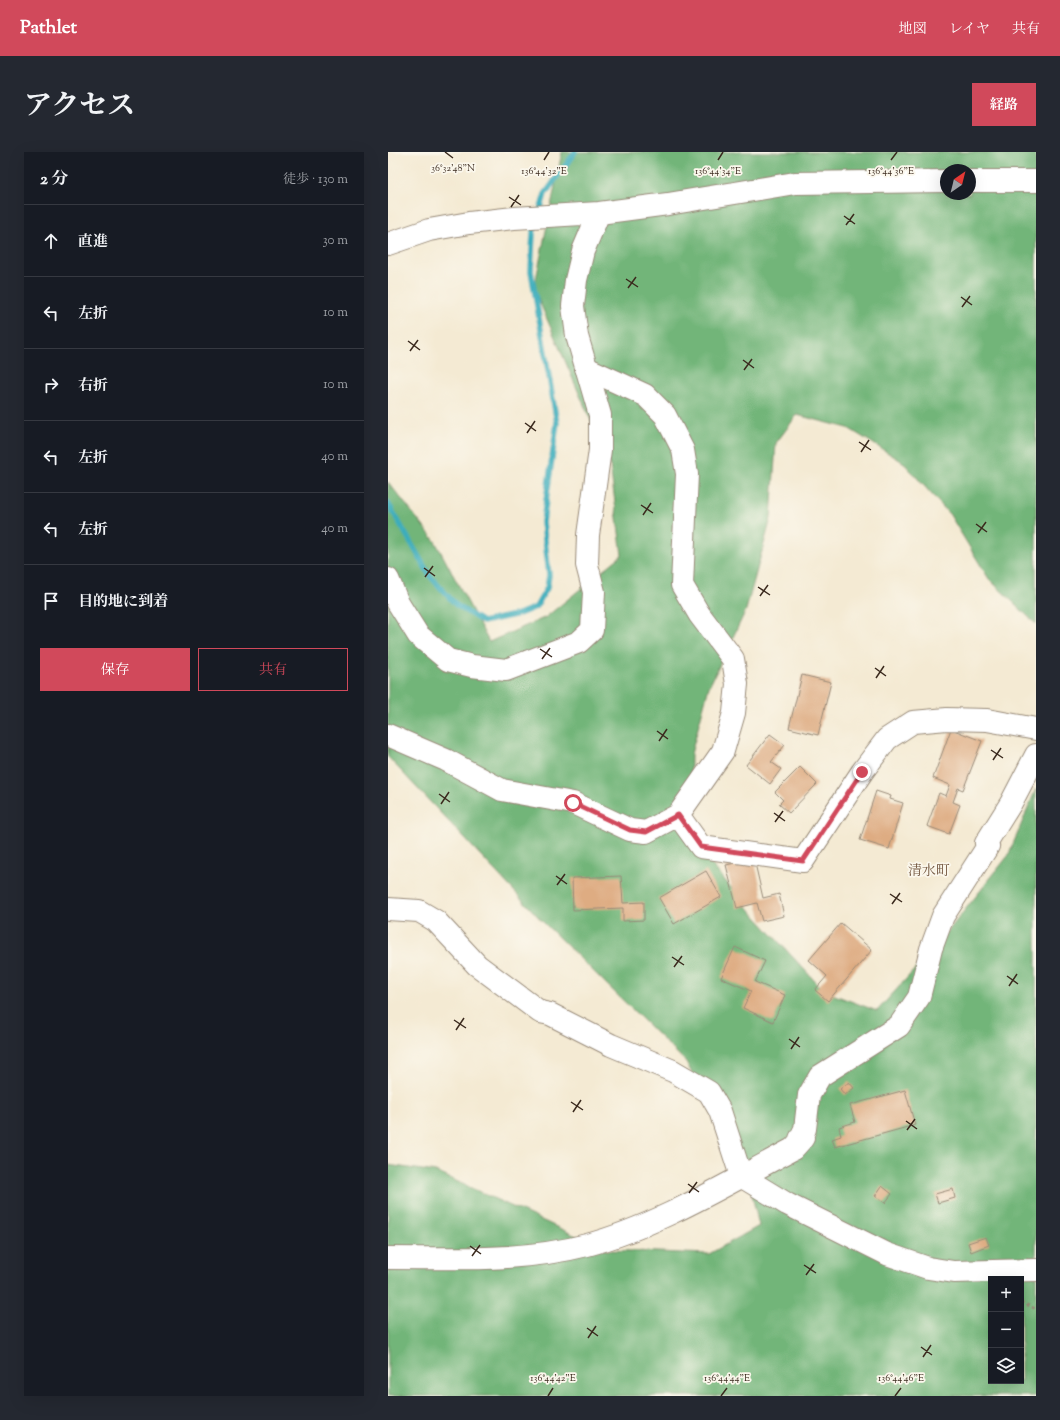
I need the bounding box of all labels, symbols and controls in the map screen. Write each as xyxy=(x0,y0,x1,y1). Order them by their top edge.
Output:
text: Pathlet xyxy=(20,15,77,42)
text: 地図 xyxy=(899,20,927,40)
text: レイヤ xyxy=(949,20,990,40)
text: 共有 xyxy=(1012,20,1040,40)
button: 経路 xyxy=(972,83,1036,126)
text: アクセス xyxy=(24,87,135,127)
text: 36°32'48"N xyxy=(431,161,475,176)
text: 136°44'32"E xyxy=(521,164,567,179)
text: 136°44'34"E xyxy=(695,164,741,179)
text: 136°44'36"E xyxy=(868,164,914,179)
north arrow xyxy=(940,164,976,200)
text: 2 分 xyxy=(40,168,69,192)
text: 徒歩 · 130 m xyxy=(283,171,348,189)
icon: ahead xyxy=(40,230,62,252)
text: 直進 xyxy=(78,232,108,253)
text: 30 m xyxy=(322,232,348,250)
icon: left xyxy=(40,302,62,324)
text: 左折 xyxy=(78,304,108,325)
text: 10 m xyxy=(323,304,348,322)
icon: right xyxy=(40,374,62,396)
text: 右折 xyxy=(78,376,108,397)
text: 10 m xyxy=(323,376,348,394)
icon: left xyxy=(40,446,62,468)
text: 左折 xyxy=(78,448,108,469)
text: 40 m xyxy=(321,448,348,466)
icon: left xyxy=(40,518,62,540)
text: 左折 xyxy=(78,520,108,541)
text: 40 m xyxy=(321,520,348,538)
icon: arrive xyxy=(40,590,62,612)
text: 目的地に到着 xyxy=(78,592,168,613)
button: 保存 xyxy=(40,648,190,691)
button: 共有 xyxy=(198,648,348,691)
route end xyxy=(853,763,871,781)
route start xyxy=(564,794,582,812)
district label: 清水町 xyxy=(908,862,950,882)
map controls xyxy=(988,1276,1024,1384)
button: + xyxy=(988,1276,1024,1312)
button: − xyxy=(988,1312,1024,1348)
button: layers xyxy=(988,1348,1024,1384)
text: 136°44'42"E xyxy=(530,1371,576,1386)
text: 136°44'44"E xyxy=(704,1371,750,1386)
text: 136°44'46"E xyxy=(878,1371,924,1386)

